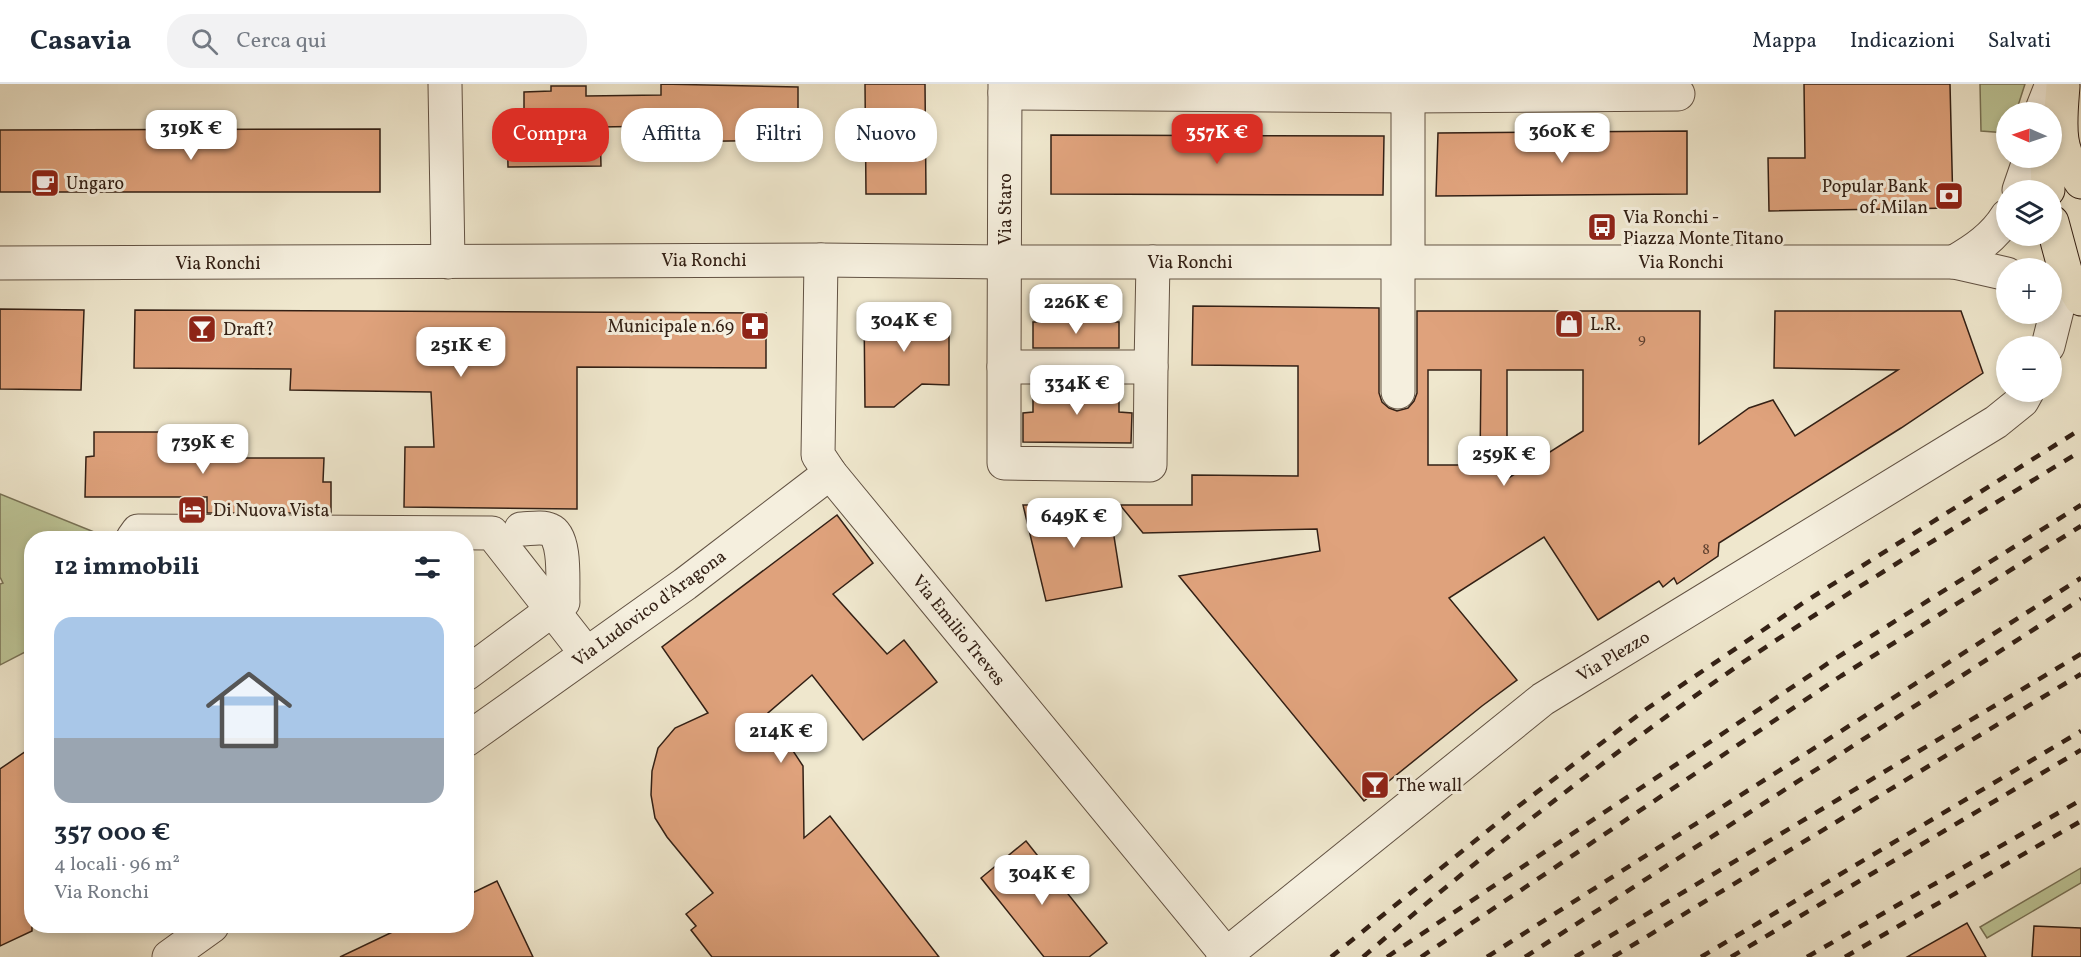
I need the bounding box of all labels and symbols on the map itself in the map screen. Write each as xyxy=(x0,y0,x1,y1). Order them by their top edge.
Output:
north arrow xyxy=(1996,102,2062,168)
pin: 319K € xyxy=(142,110,240,161)
pin: 360K € xyxy=(1513,113,1611,164)
pin: 357K € xyxy=(1168,114,1266,165)
cafe icon: Ungaro xyxy=(29,167,61,199)
place label: Ungaro xyxy=(66,172,124,197)
street label: Via Staro xyxy=(994,173,1019,245)
place label: Popular Bank of Milan xyxy=(1822,175,1928,221)
bank icon: Popular Bank of Milan xyxy=(1933,180,1965,212)
place label: Via Ronchi - Piazza Monte Titano xyxy=(1623,206,1784,252)
bus stop icon: Via Ronchi - Piazza Monte Titano xyxy=(1586,211,1618,243)
street label: Via Ronchi xyxy=(661,249,747,274)
street label: Via Ronchi xyxy=(1147,251,1233,276)
street label: Via Ronchi xyxy=(1638,251,1724,276)
street label: Via Ronchi xyxy=(175,252,261,277)
pin: 226K € xyxy=(1027,284,1125,335)
pin: 304K € xyxy=(855,302,953,353)
shop icon: L.R. xyxy=(1553,308,1585,340)
pharmacy icon: Municipale n.69 xyxy=(739,310,771,342)
bar icon: Draft? xyxy=(186,313,218,345)
place label: L.R. xyxy=(1590,313,1621,338)
place label: Municipale n.69 xyxy=(608,315,734,340)
place label: Draft? xyxy=(223,318,275,343)
pin: 251K € xyxy=(412,327,510,378)
house number: 9 xyxy=(1638,329,1646,350)
pin: 334K € xyxy=(1028,365,1126,416)
pin: 739K € xyxy=(154,424,252,475)
pin: 259K € xyxy=(1455,436,1553,487)
hotel icon: Di Nuova Vista xyxy=(176,494,208,526)
pin: 649K € xyxy=(1025,498,1123,549)
place label: Di Nuova Vista xyxy=(213,499,329,524)
house number: 8 xyxy=(1702,540,1710,561)
street label: Via Ludovico d'Aragona xyxy=(568,545,732,674)
street label: Via Emilio Treves xyxy=(905,570,1010,692)
street label: Via Plezzo xyxy=(1572,626,1655,689)
pin: 214K € xyxy=(732,713,830,764)
bar icon: The wall xyxy=(1359,769,1391,801)
place label: The wall xyxy=(1396,774,1462,799)
pin: 304K € xyxy=(993,855,1091,906)

